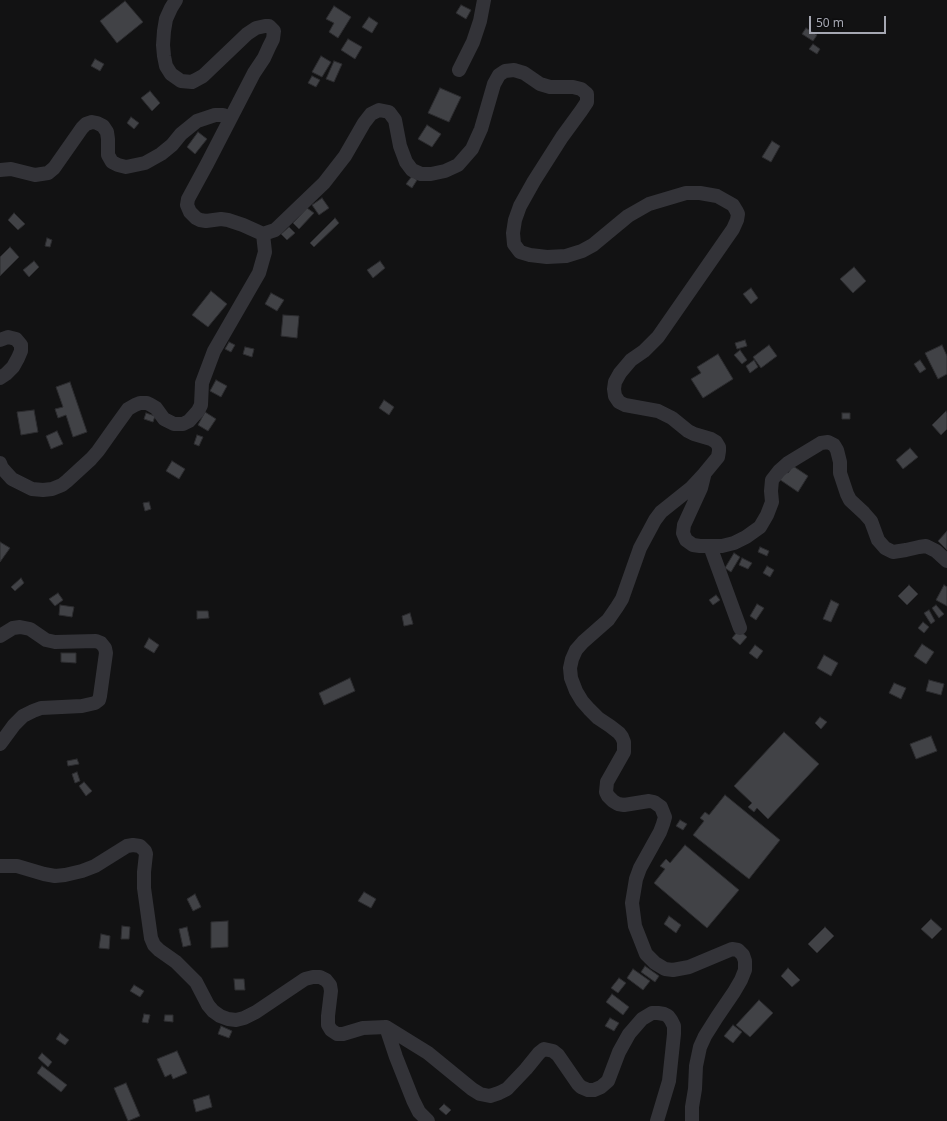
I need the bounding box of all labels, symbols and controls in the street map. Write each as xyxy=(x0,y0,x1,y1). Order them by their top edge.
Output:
scale bar xyxy=(811,8,888,34)
text: 50 m xyxy=(816,14,844,31)

